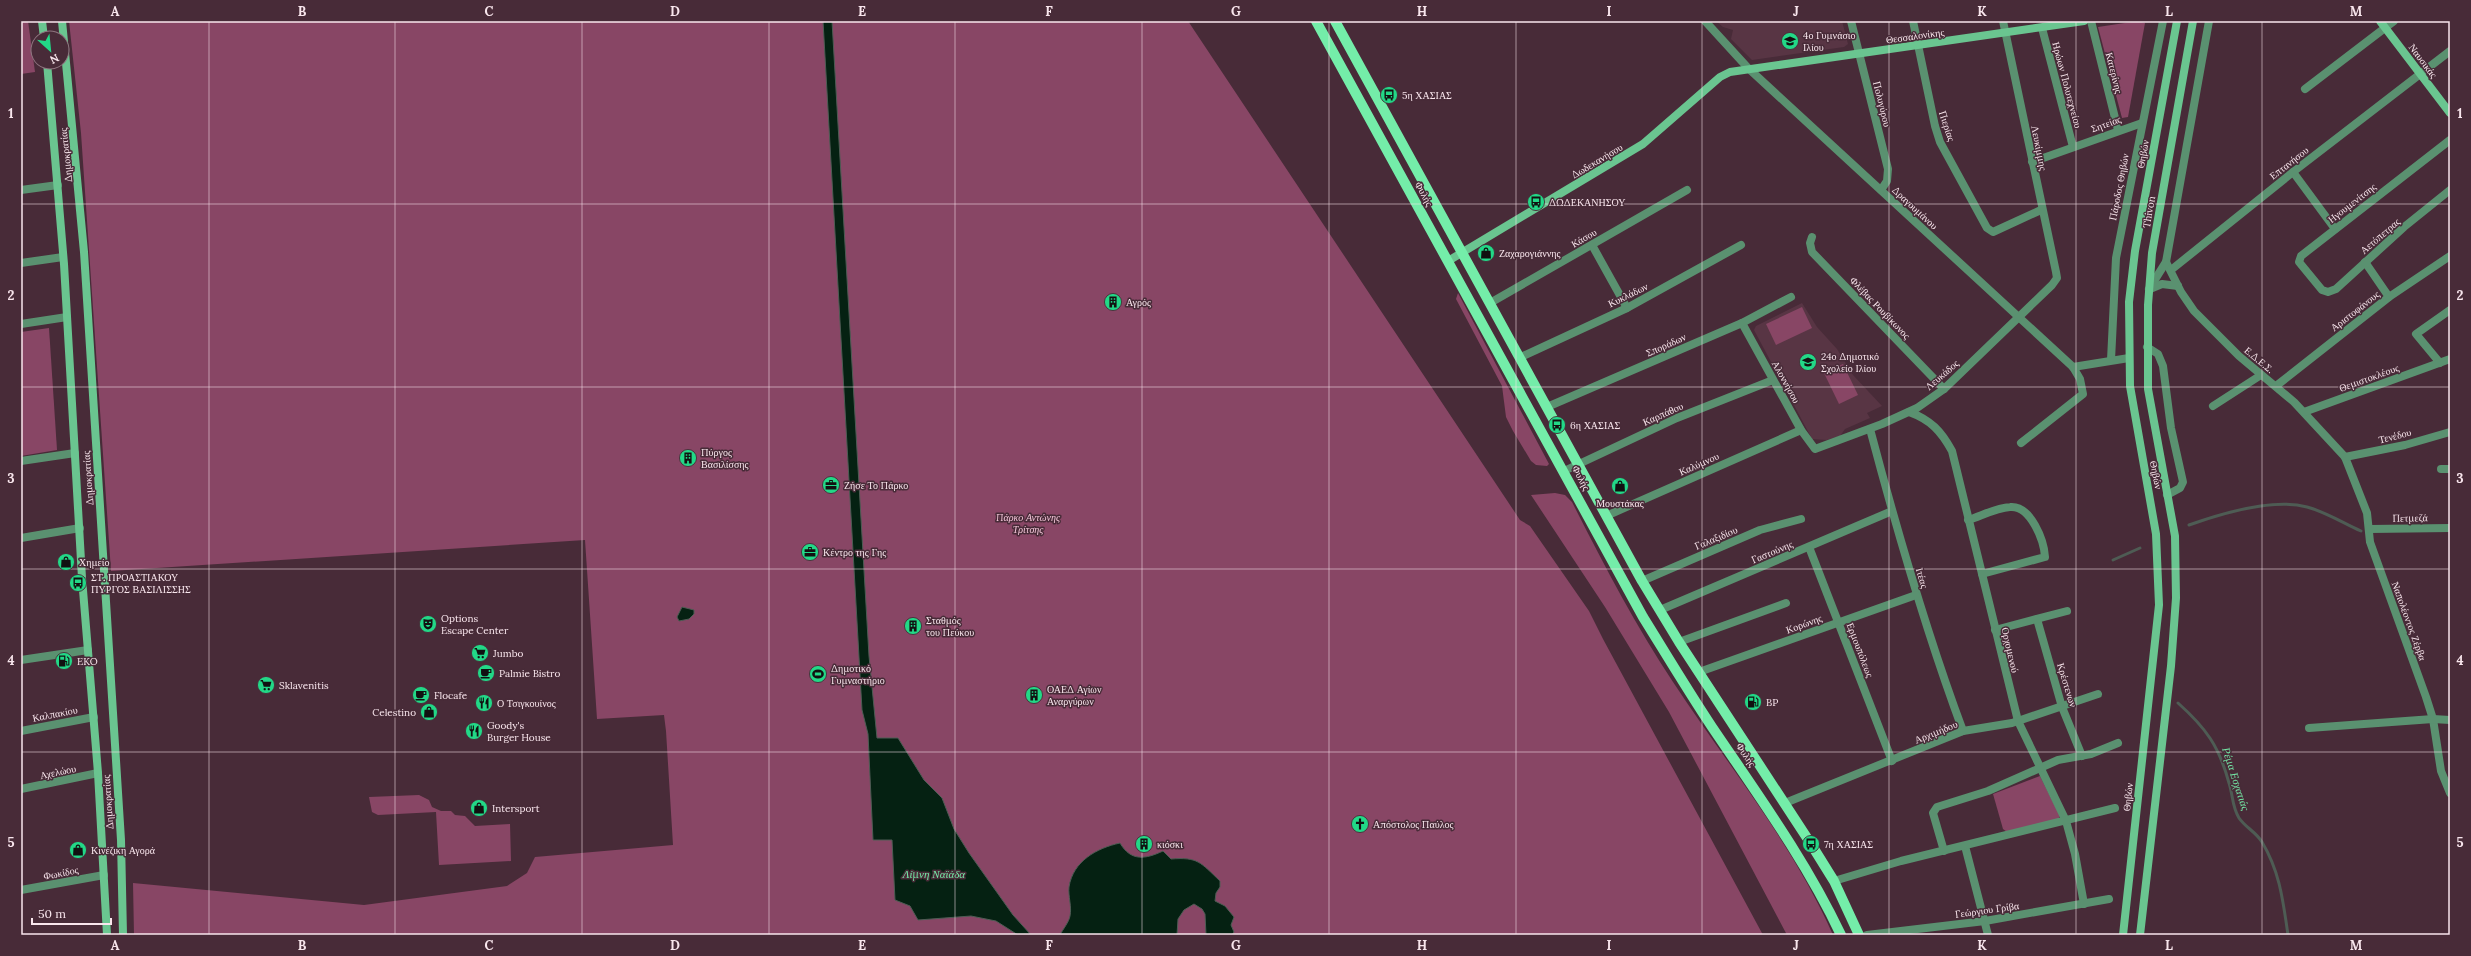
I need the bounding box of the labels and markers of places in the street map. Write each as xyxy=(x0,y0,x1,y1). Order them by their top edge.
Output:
place label: 4ο Γυμνάσιο Ιλίου xyxy=(1803,29,1855,54)
school or university icon: 4ο Γυμνάσιο Ιλίου xyxy=(1780,31,1800,51)
bus stop icon: 5η ΧΑΣΙΑΣ xyxy=(1379,85,1399,105)
place label: 5η ΧΑΣΙΑΣ xyxy=(1402,89,1452,102)
bus stop icon: ΔΩΔΕΚΑΝΗΣΟΥ xyxy=(1526,192,1546,212)
place label: ΔΩΔΕΚΑΝΗΣΟΥ xyxy=(1549,196,1626,209)
shop icon: Ζαχαρογιάννης xyxy=(1476,243,1496,263)
place label: Ζαχαρογιάννης xyxy=(1499,247,1560,260)
building icon: Αγρός xyxy=(1103,292,1123,312)
place label: Αγρός xyxy=(1126,296,1151,309)
place label: 24ο Δημοτικό Σχολείο Ιλίου xyxy=(1821,350,1879,375)
school or university icon: 24ο Δημοτικό Σχολείο Ιλίου xyxy=(1798,352,1818,372)
bus stop icon: 6η ΧΑΣΙΑΣ xyxy=(1547,415,1567,435)
place label: 6η ΧΑΣΙΑΣ xyxy=(1570,419,1620,432)
place label: Πύργος Βασιλίσσης xyxy=(701,446,749,471)
building icon: Πύργος Βασιλίσσης xyxy=(678,448,698,468)
office icon: Ζήσε Το Πάρκο xyxy=(821,475,841,495)
shop icon: Μουστάκας xyxy=(1610,476,1630,496)
place label: Ζήσε Το Πάρκο xyxy=(844,479,908,492)
place label: Μουστάκας xyxy=(1596,497,1644,510)
office icon: Κέντρο της Γης xyxy=(800,542,820,562)
place label: Κέντρο της Γης xyxy=(823,546,886,559)
shop icon: Χημείο xyxy=(56,552,76,572)
place label: Χημείο xyxy=(79,556,109,569)
place label: ΣΤ. ΠΡΟΑΣΤΙΑΚΟΥ ΠΥΡΓΟΣ ΒΑΣΙΛΙΣΣΗΣ xyxy=(91,571,191,596)
bus stop icon: ΣΤ. ΠΡΟΑΣΤΙΑΚΟΥ ΠΥΡΓΟΣ ΒΑΣΙΛΙΣΣΗΣ xyxy=(68,573,88,593)
place label: Options Escape Center xyxy=(441,612,509,637)
theatre icon: Options Escape Center xyxy=(418,614,438,634)
place label: Σταθμός του Πεύκου xyxy=(926,614,974,639)
building icon: Σταθμός του Πεύκου xyxy=(903,616,923,636)
supermarket icon: Jumbo xyxy=(470,643,490,663)
place label: Jumbo xyxy=(492,647,523,660)
fuel station icon: EKO xyxy=(54,651,74,671)
place label: EKO xyxy=(77,655,98,668)
place label: Δημοτικό Γυμναστήριο xyxy=(831,662,885,687)
cafe icon: Palmie Bistro xyxy=(476,663,496,683)
sports icon: Δημοτικό Γυμναστήριο xyxy=(808,664,828,684)
place label: Palmie Bistro xyxy=(499,667,560,680)
supermarket icon: Sklavenitis xyxy=(256,675,276,695)
place label: Sklavenitis xyxy=(279,679,329,692)
place label: ΟΑΕΔ Αγίων Αναργύρων xyxy=(1047,683,1102,708)
cafe icon: Flocafe xyxy=(411,685,431,705)
building icon: ΟΑΕΔ Αγίων Αναργύρων xyxy=(1024,685,1044,705)
place label: Flocafe xyxy=(434,689,468,702)
fuel station icon: BP xyxy=(1743,692,1763,712)
restaurant icon: Ο Τσιγκουίνος xyxy=(474,693,494,713)
place label: BP xyxy=(1766,696,1778,709)
place label: Ο Τσιγκουίνος xyxy=(497,697,556,710)
shop icon: Celestino xyxy=(419,702,439,722)
place label: Celestino xyxy=(372,706,416,719)
place label: Goody's Burger House xyxy=(487,719,551,744)
restaurant icon: Goody's Burger House xyxy=(464,721,484,741)
shop icon: Intersport xyxy=(469,798,489,818)
place label: Intersport xyxy=(492,802,540,815)
church icon: Απόστολος Παύλος xyxy=(1350,814,1370,834)
place label: Απόστολος Παύλος xyxy=(1373,818,1454,831)
building icon: κιόσκι xyxy=(1134,834,1154,854)
bus stop icon: 7η ΧΑΣΙΑΣ xyxy=(1801,834,1821,854)
place label: κιόσκι xyxy=(1157,838,1183,851)
place label: 7η ΧΑΣΙΑΣ xyxy=(1824,838,1873,851)
shop icon: Κινέζικη Αγορά xyxy=(68,840,88,860)
place label: Κινέζικη Αγορά xyxy=(91,844,156,857)

